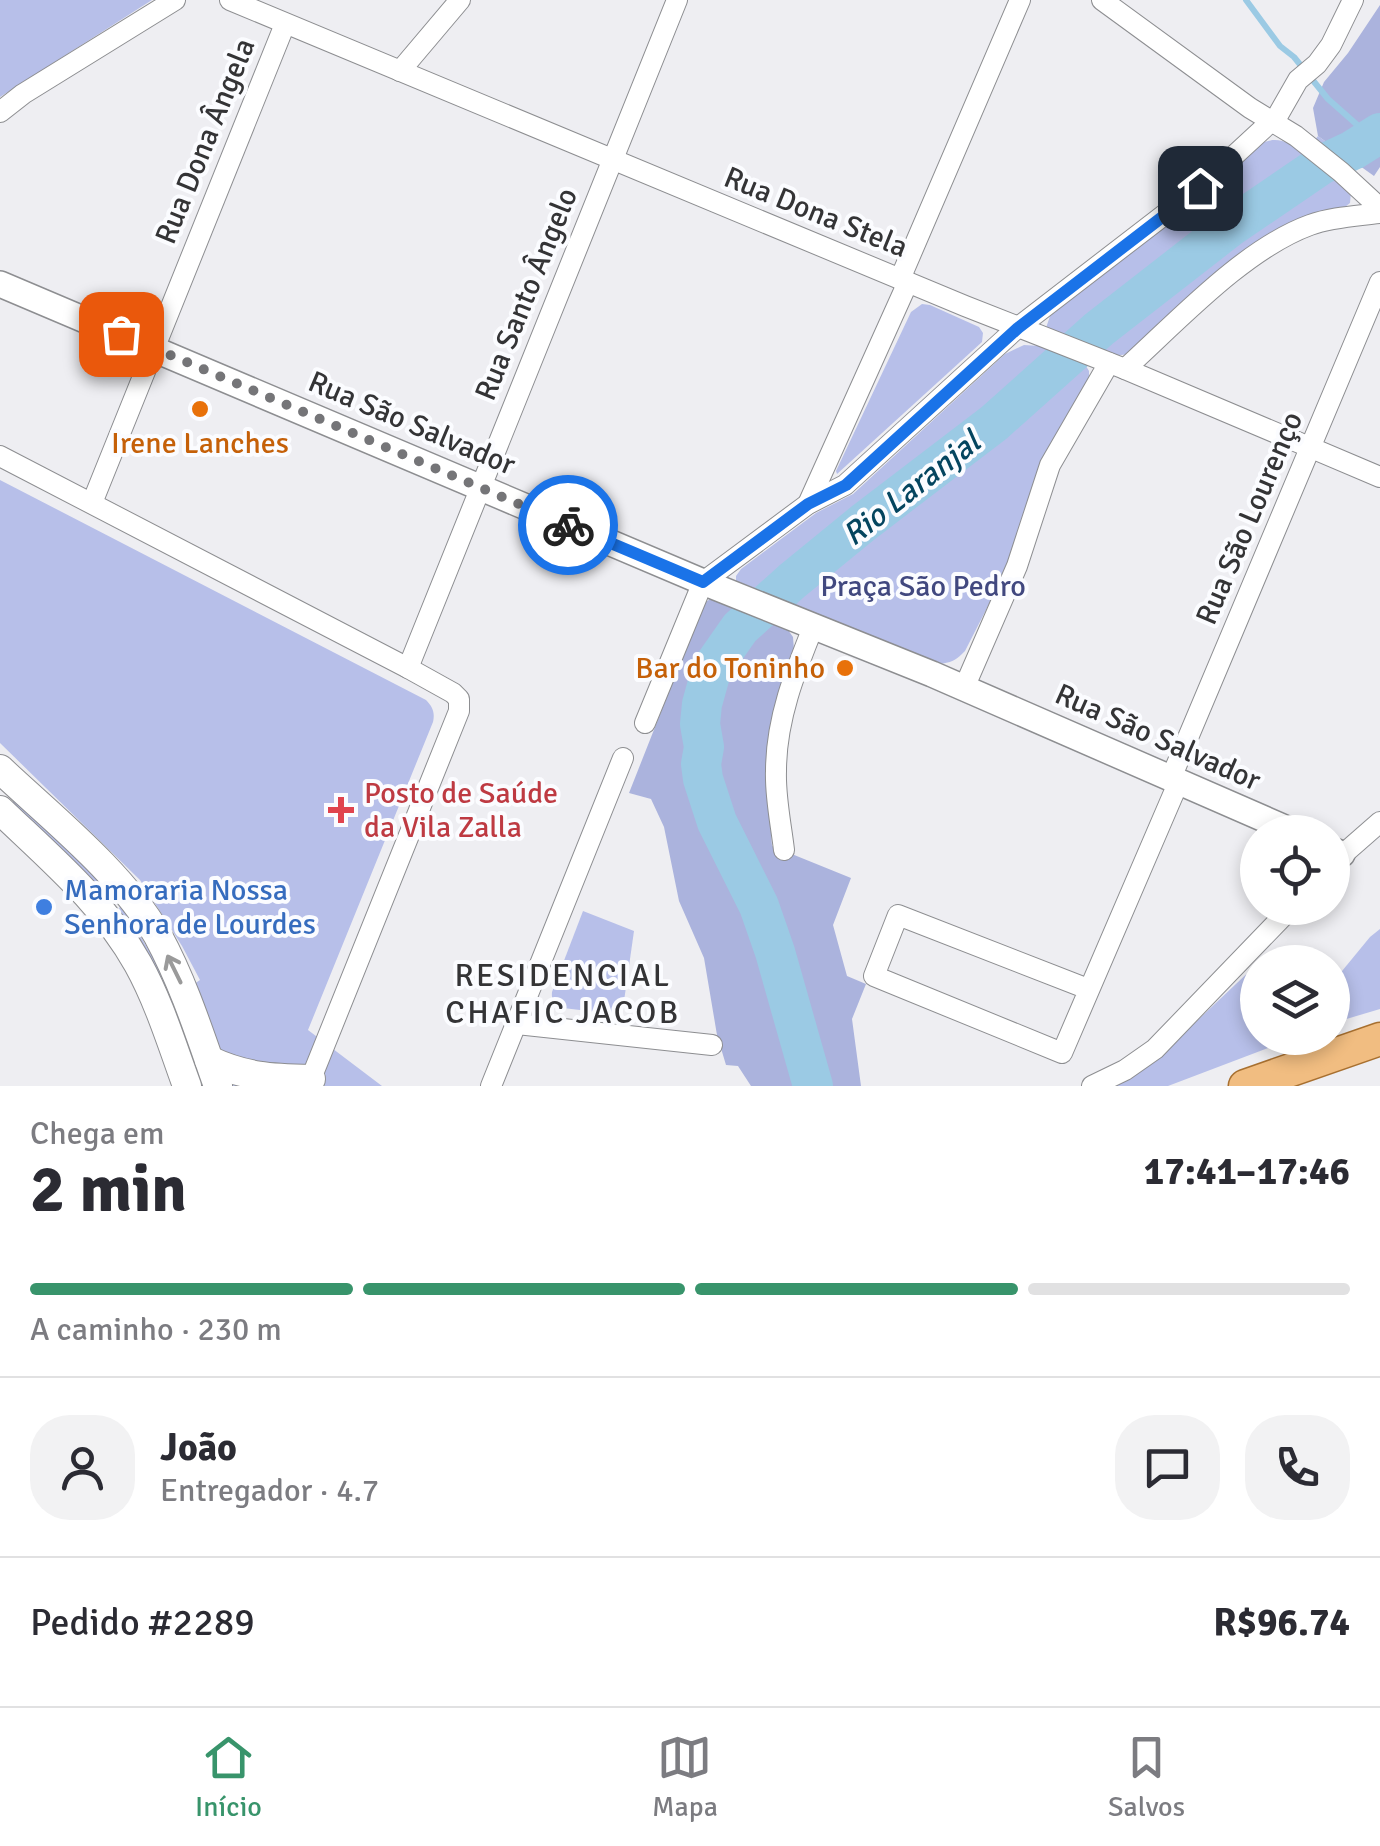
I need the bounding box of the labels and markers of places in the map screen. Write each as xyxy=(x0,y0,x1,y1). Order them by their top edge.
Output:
pin xyxy=(1158,146,1243,231)
pin xyxy=(79,292,164,377)
marker: Irene Lanches xyxy=(189,398,211,420)
place label: Irene Lanches xyxy=(111,425,289,462)
place label: Bar do Toninho xyxy=(635,650,825,687)
marker: Bar do Toninho xyxy=(834,657,856,679)
place label: Posto de Saúde da Vila Zalla xyxy=(364,775,558,846)
marker: Posto de Saúde da Vila Zalla xyxy=(328,797,354,823)
place label: Mamoraria Nossa Senhora de Lourdes xyxy=(64,872,316,943)
marker: Mamoraria Nossa Senhora de Lourdes xyxy=(33,896,55,918)

